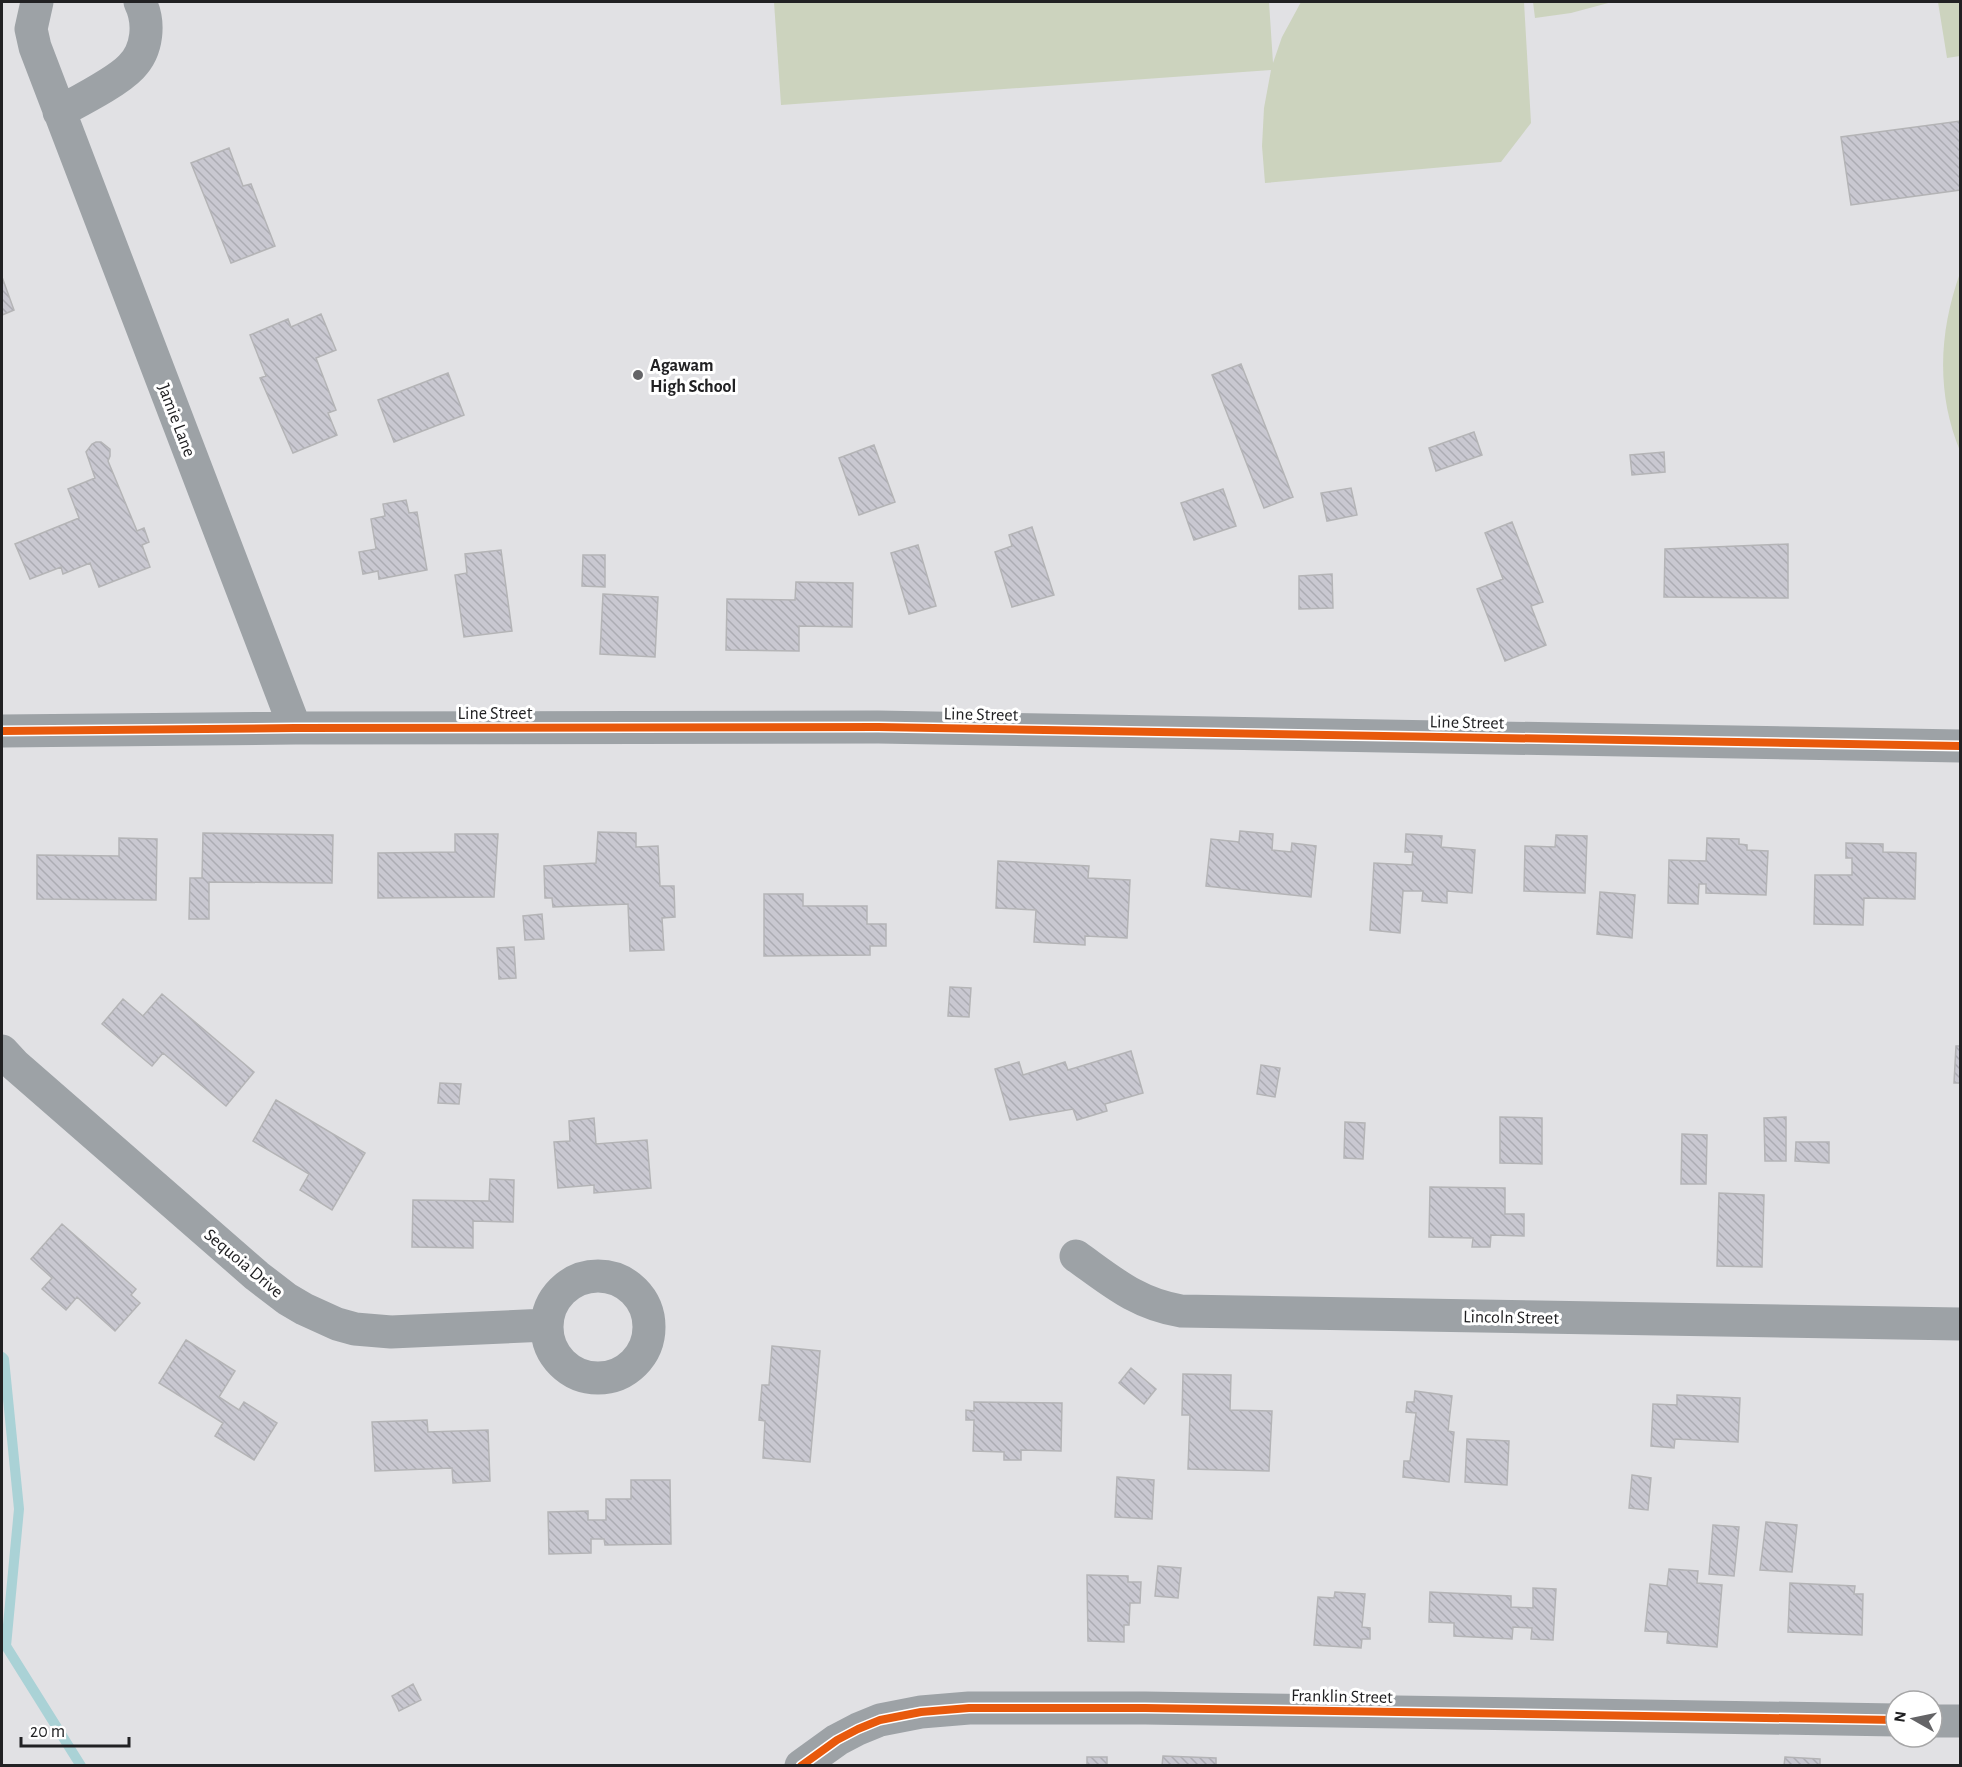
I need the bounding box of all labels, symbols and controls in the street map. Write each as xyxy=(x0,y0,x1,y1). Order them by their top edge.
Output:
place label: Agawam High School xyxy=(650,357,736,396)
marker: Agawam High School xyxy=(631,368,645,382)
street label: Jamie Lane xyxy=(154,381,198,459)
street label: Line Street xyxy=(458,705,533,723)
street label: Line Street xyxy=(943,705,1019,725)
street label: Line Street xyxy=(1429,713,1505,733)
street label: Sequoia Drive xyxy=(201,1226,286,1302)
street label: Lincoln Street xyxy=(1463,1308,1559,1328)
street label: Franklin Street xyxy=(1291,1687,1393,1707)
north arrow xyxy=(1884,1689,1944,1749)
scale bar xyxy=(21,1710,129,1748)
text: N xyxy=(1891,1710,1909,1724)
text: 20 m xyxy=(30,1723,65,1741)

